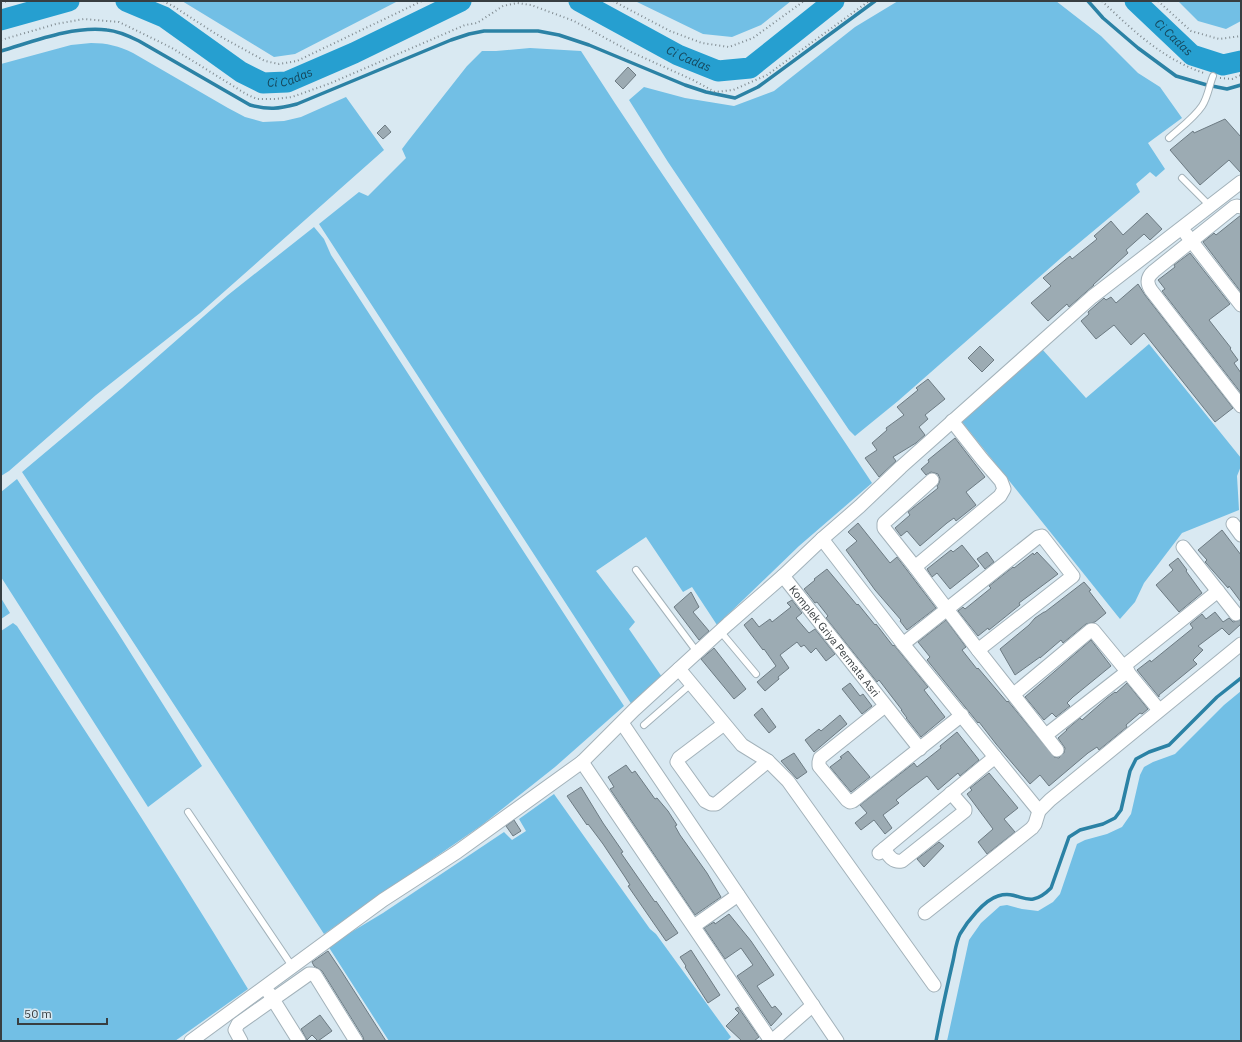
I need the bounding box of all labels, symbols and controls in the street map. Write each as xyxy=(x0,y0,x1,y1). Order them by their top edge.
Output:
water label: Ci Cadas xyxy=(1152,15,1196,59)
water label: Ci Cadas xyxy=(664,42,714,75)
water label: Ci Cadas xyxy=(267,64,315,90)
street label: Komplek Griya Permata Asri xyxy=(786,583,883,700)
scale bar xyxy=(18,1000,107,1026)
text: 50 m xyxy=(24,1006,52,1021)

